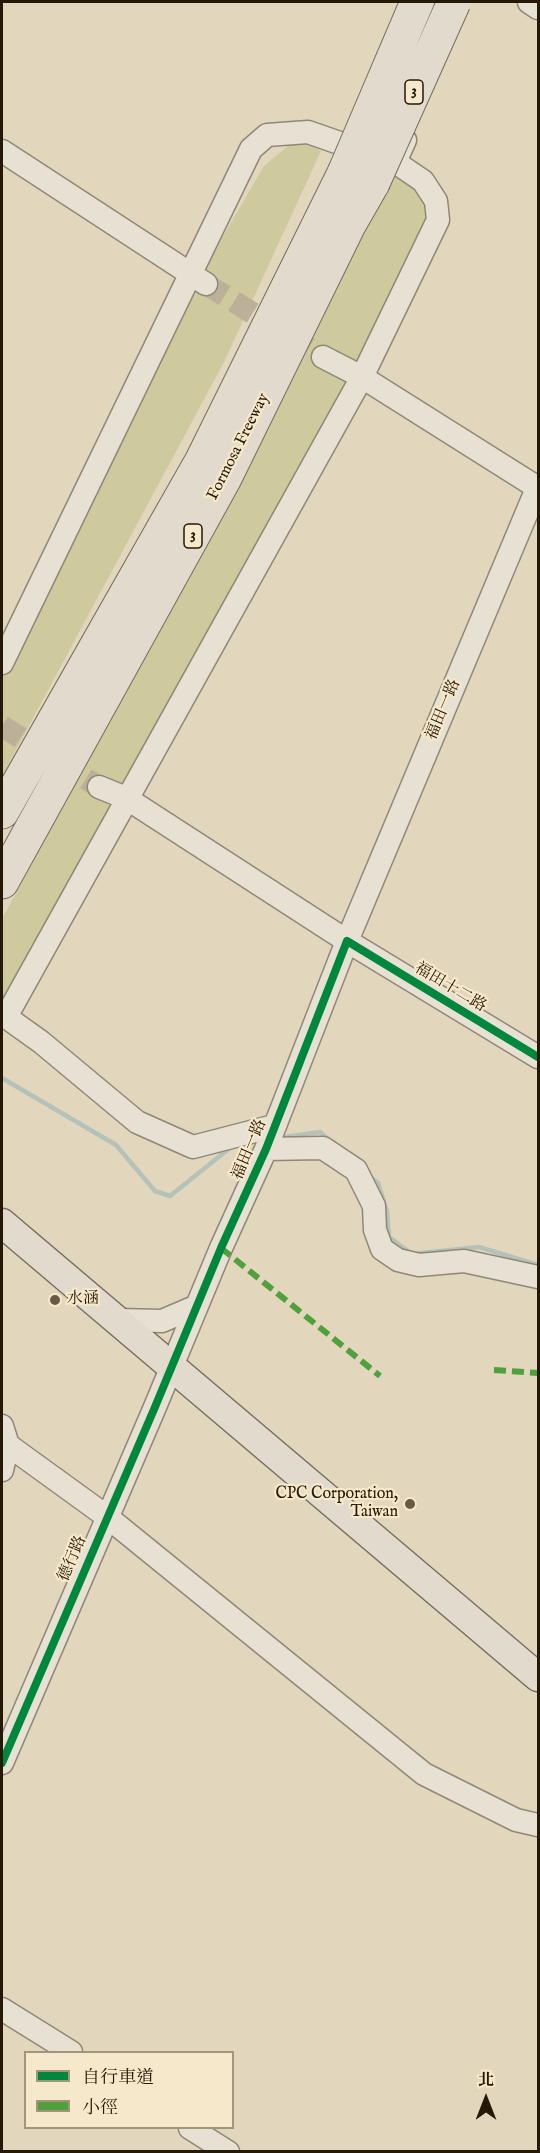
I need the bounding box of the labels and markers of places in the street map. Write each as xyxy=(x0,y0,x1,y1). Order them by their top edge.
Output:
place label: 水涵 xyxy=(67,1290,99,1310)
marker: 水涵 xyxy=(48,1293,62,1307)
place label: CPC Corporation, Taiwan xyxy=(275,1485,398,1523)
marker: CPC Corporation, Taiwan xyxy=(403,1497,417,1511)

